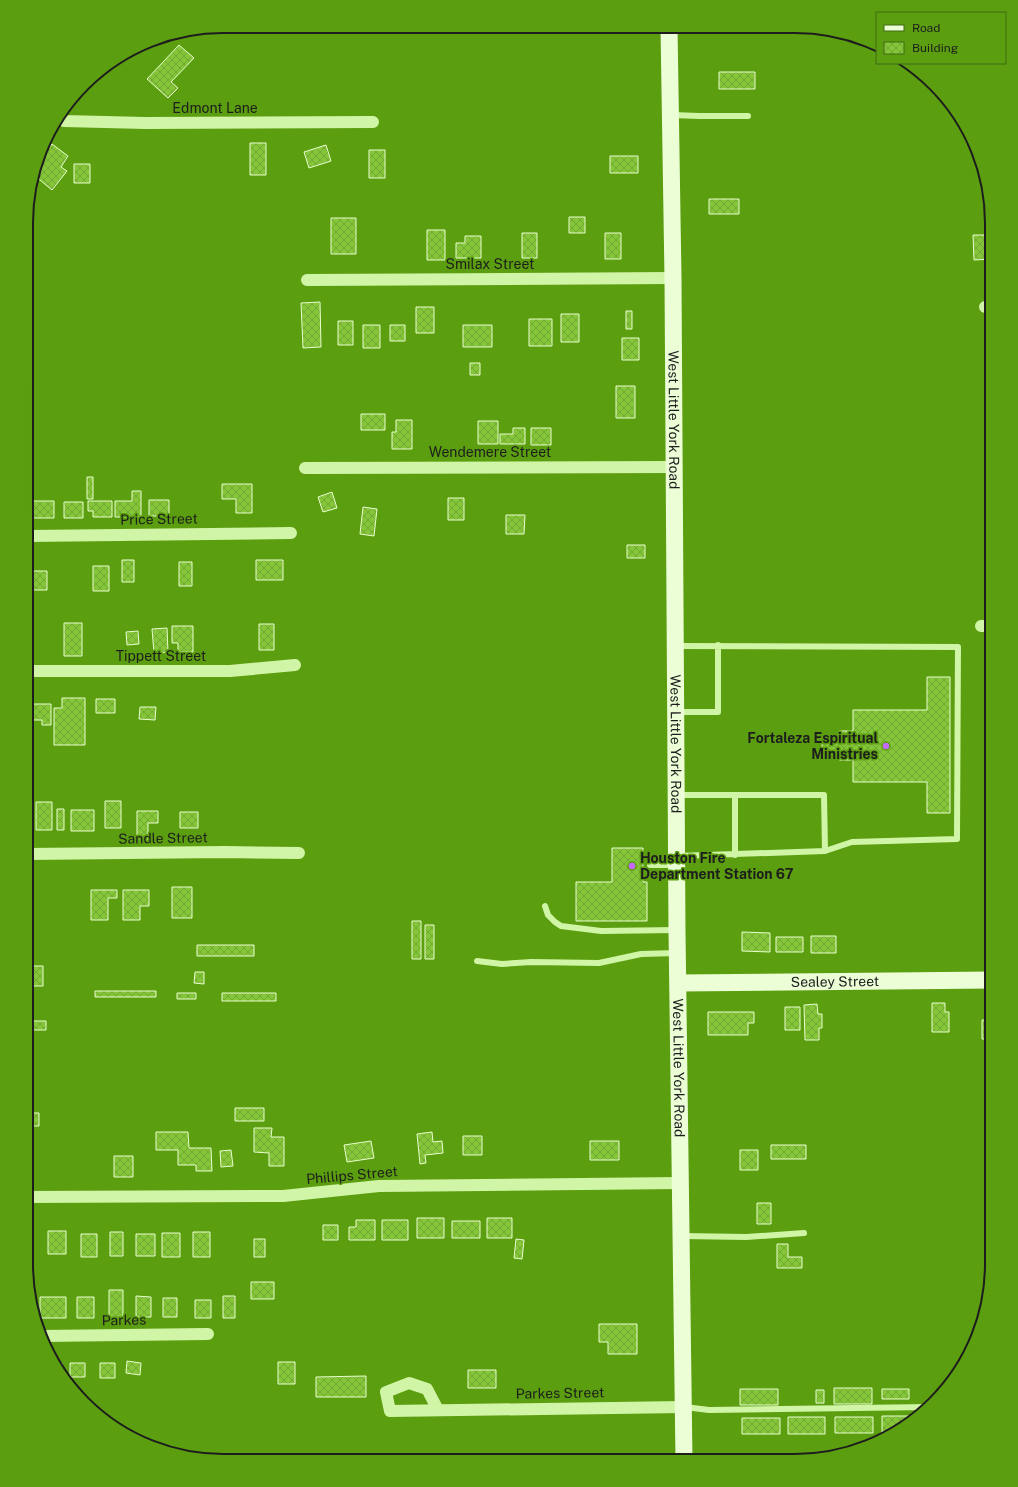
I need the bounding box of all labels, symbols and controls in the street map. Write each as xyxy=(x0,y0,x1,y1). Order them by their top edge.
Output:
legend xyxy=(876,12,1006,64)
text: Road xyxy=(912,21,940,35)
text: Building xyxy=(912,41,958,55)
street label: Edmont Lane xyxy=(172,100,258,116)
street label: Smilax Street xyxy=(446,256,535,272)
street label: West Little York Road xyxy=(665,351,682,489)
street label: Wendemere Street xyxy=(429,444,551,460)
street label: Price Street xyxy=(120,510,198,528)
street label: Tippett Street xyxy=(116,648,206,664)
street label: West Little York Road xyxy=(667,674,684,813)
place label: Fortaleza Espiritual Ministries xyxy=(747,730,878,762)
marker: Fortaleza Espiritual Ministries xyxy=(881,741,891,751)
street label: Sandle Street xyxy=(118,829,208,847)
place label: Houston Fire Department Station 67 xyxy=(640,850,794,882)
marker: Houston Fire Department Station 67 xyxy=(627,861,637,871)
street label: Sealey Street xyxy=(791,973,879,990)
street label: West Little York Road xyxy=(670,998,688,1137)
street label: Phillips Street xyxy=(306,1163,398,1187)
street label: Parkes xyxy=(102,1312,146,1328)
street label: Parkes Street xyxy=(515,1384,605,1402)

